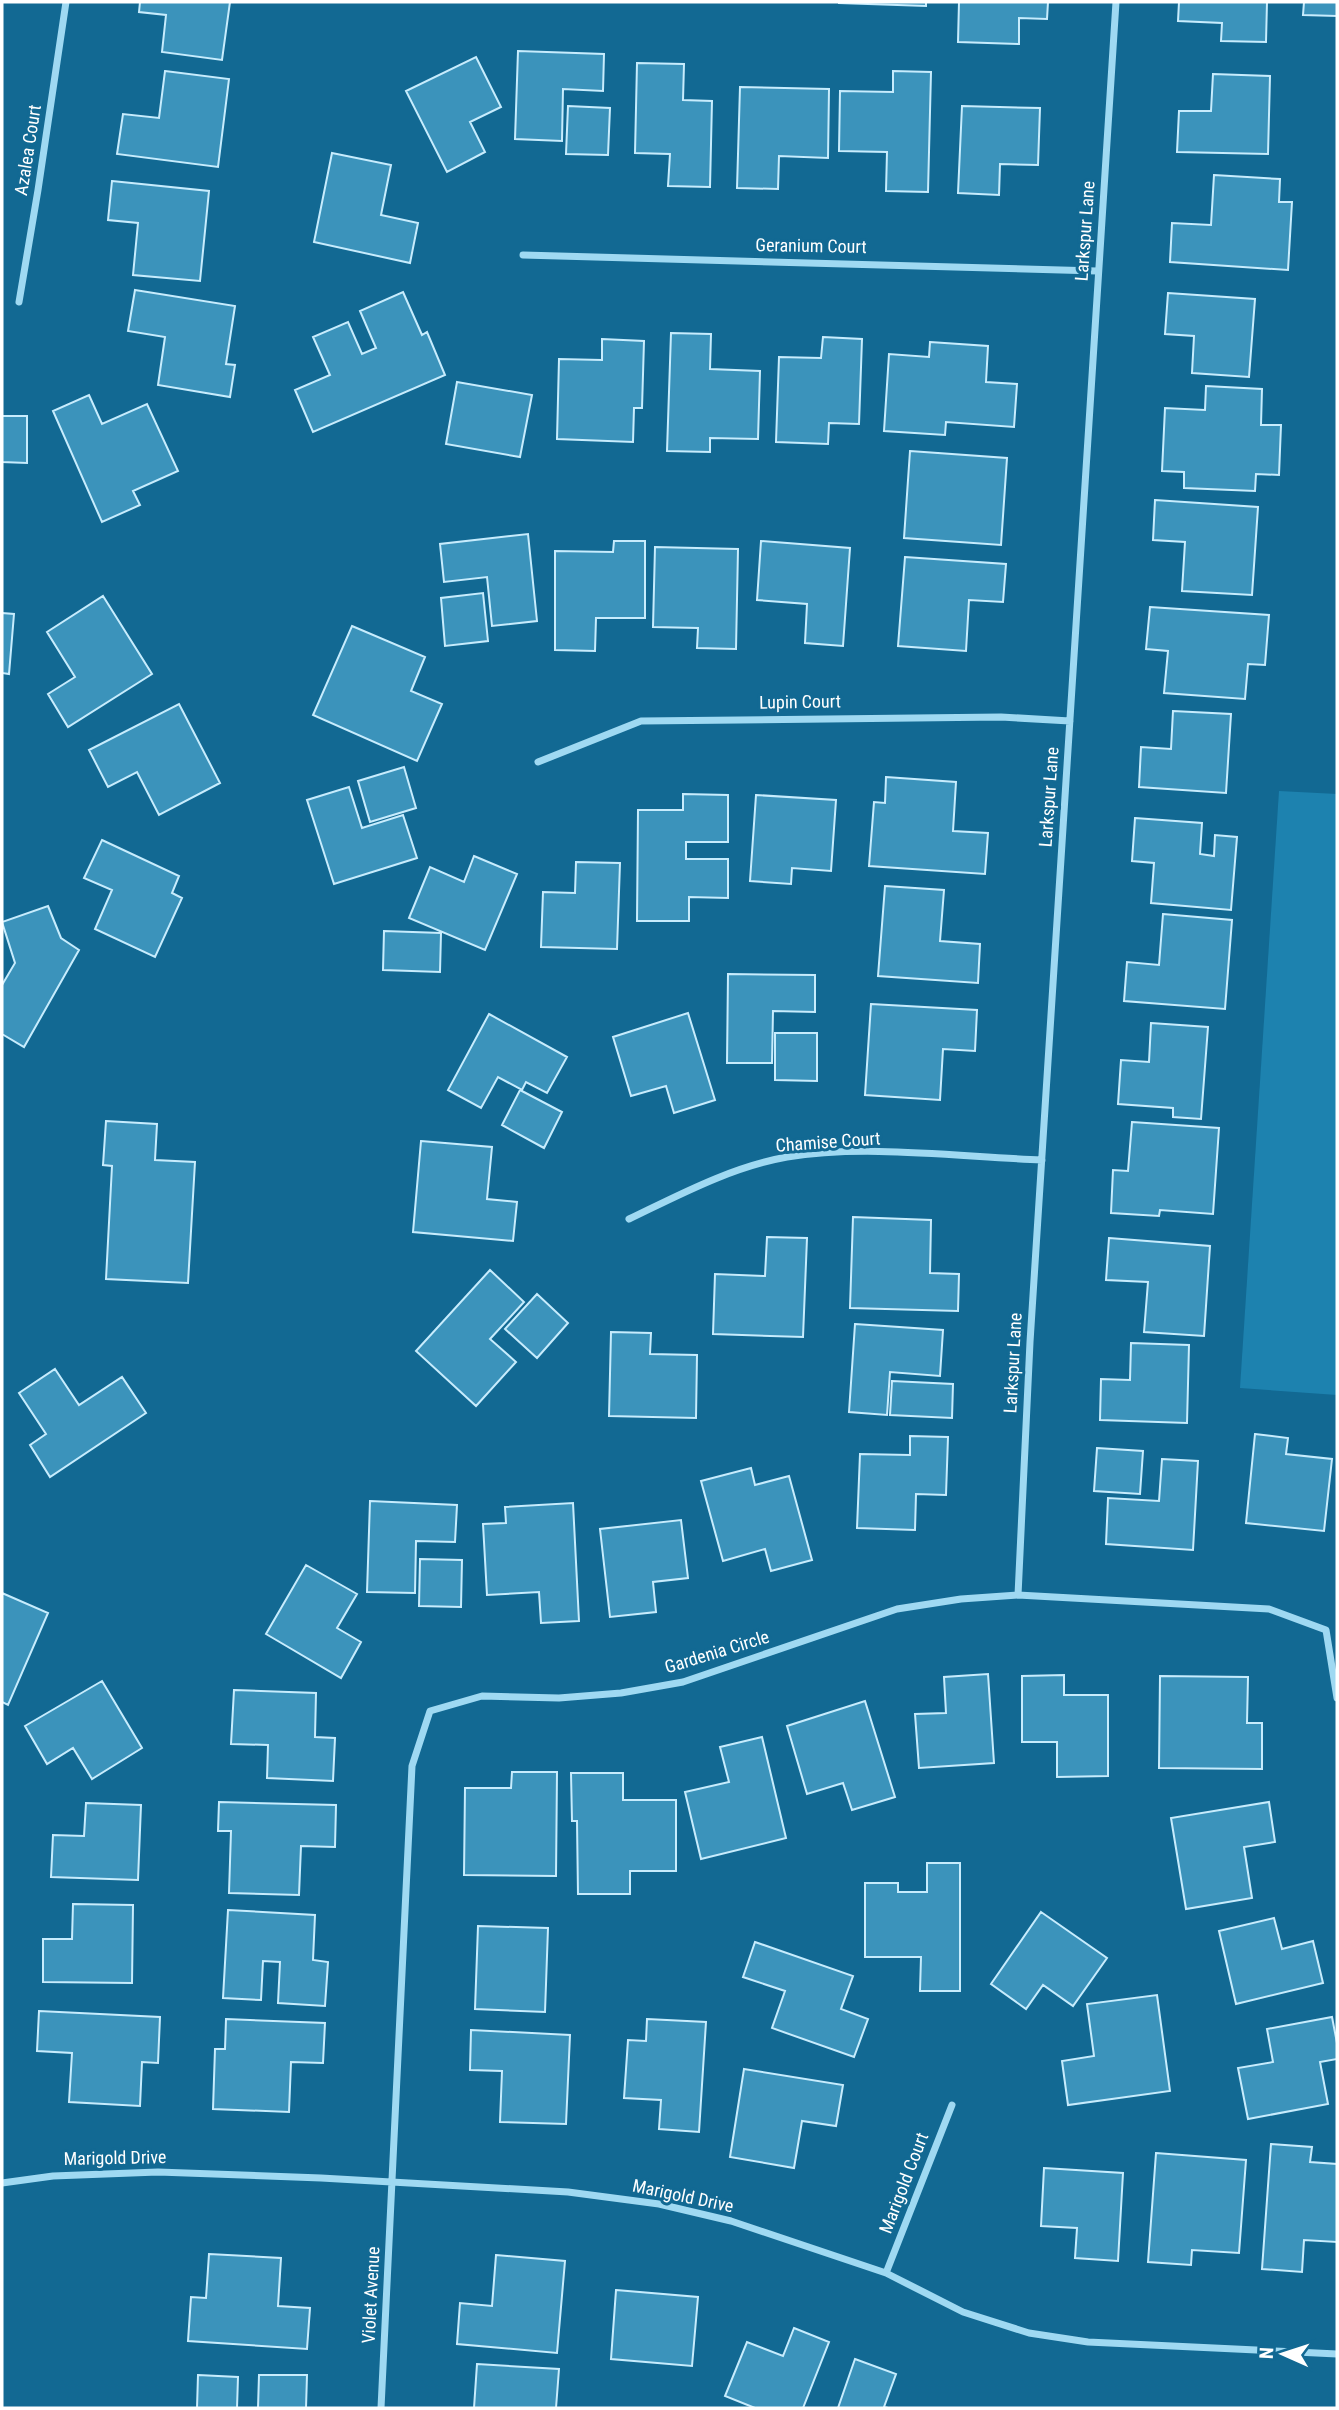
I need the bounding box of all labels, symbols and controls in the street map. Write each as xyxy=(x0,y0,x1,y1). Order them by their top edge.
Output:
street label: Azalea Court xyxy=(10,103,45,197)
street label: Larkspur Lane xyxy=(1071,180,1098,282)
street label: Geranium Court xyxy=(755,234,867,257)
street label: Lupin Court xyxy=(759,690,841,713)
street label: Larkspur Lane xyxy=(1035,746,1062,848)
street label: Chamise Court xyxy=(775,1127,881,1156)
street label: Larkspur Lane xyxy=(999,1312,1026,1414)
street label: Gardenia Circle xyxy=(662,1626,772,1677)
street label: Marigold Court xyxy=(875,2130,932,2236)
street label: Marigold Drive xyxy=(63,2146,167,2169)
street label: Marigold Drive xyxy=(631,2175,736,2216)
street label: Violet Avenue xyxy=(357,2246,384,2344)
north arrow xyxy=(1248,2319,1318,2389)
text: N xyxy=(1255,2347,1278,2360)

